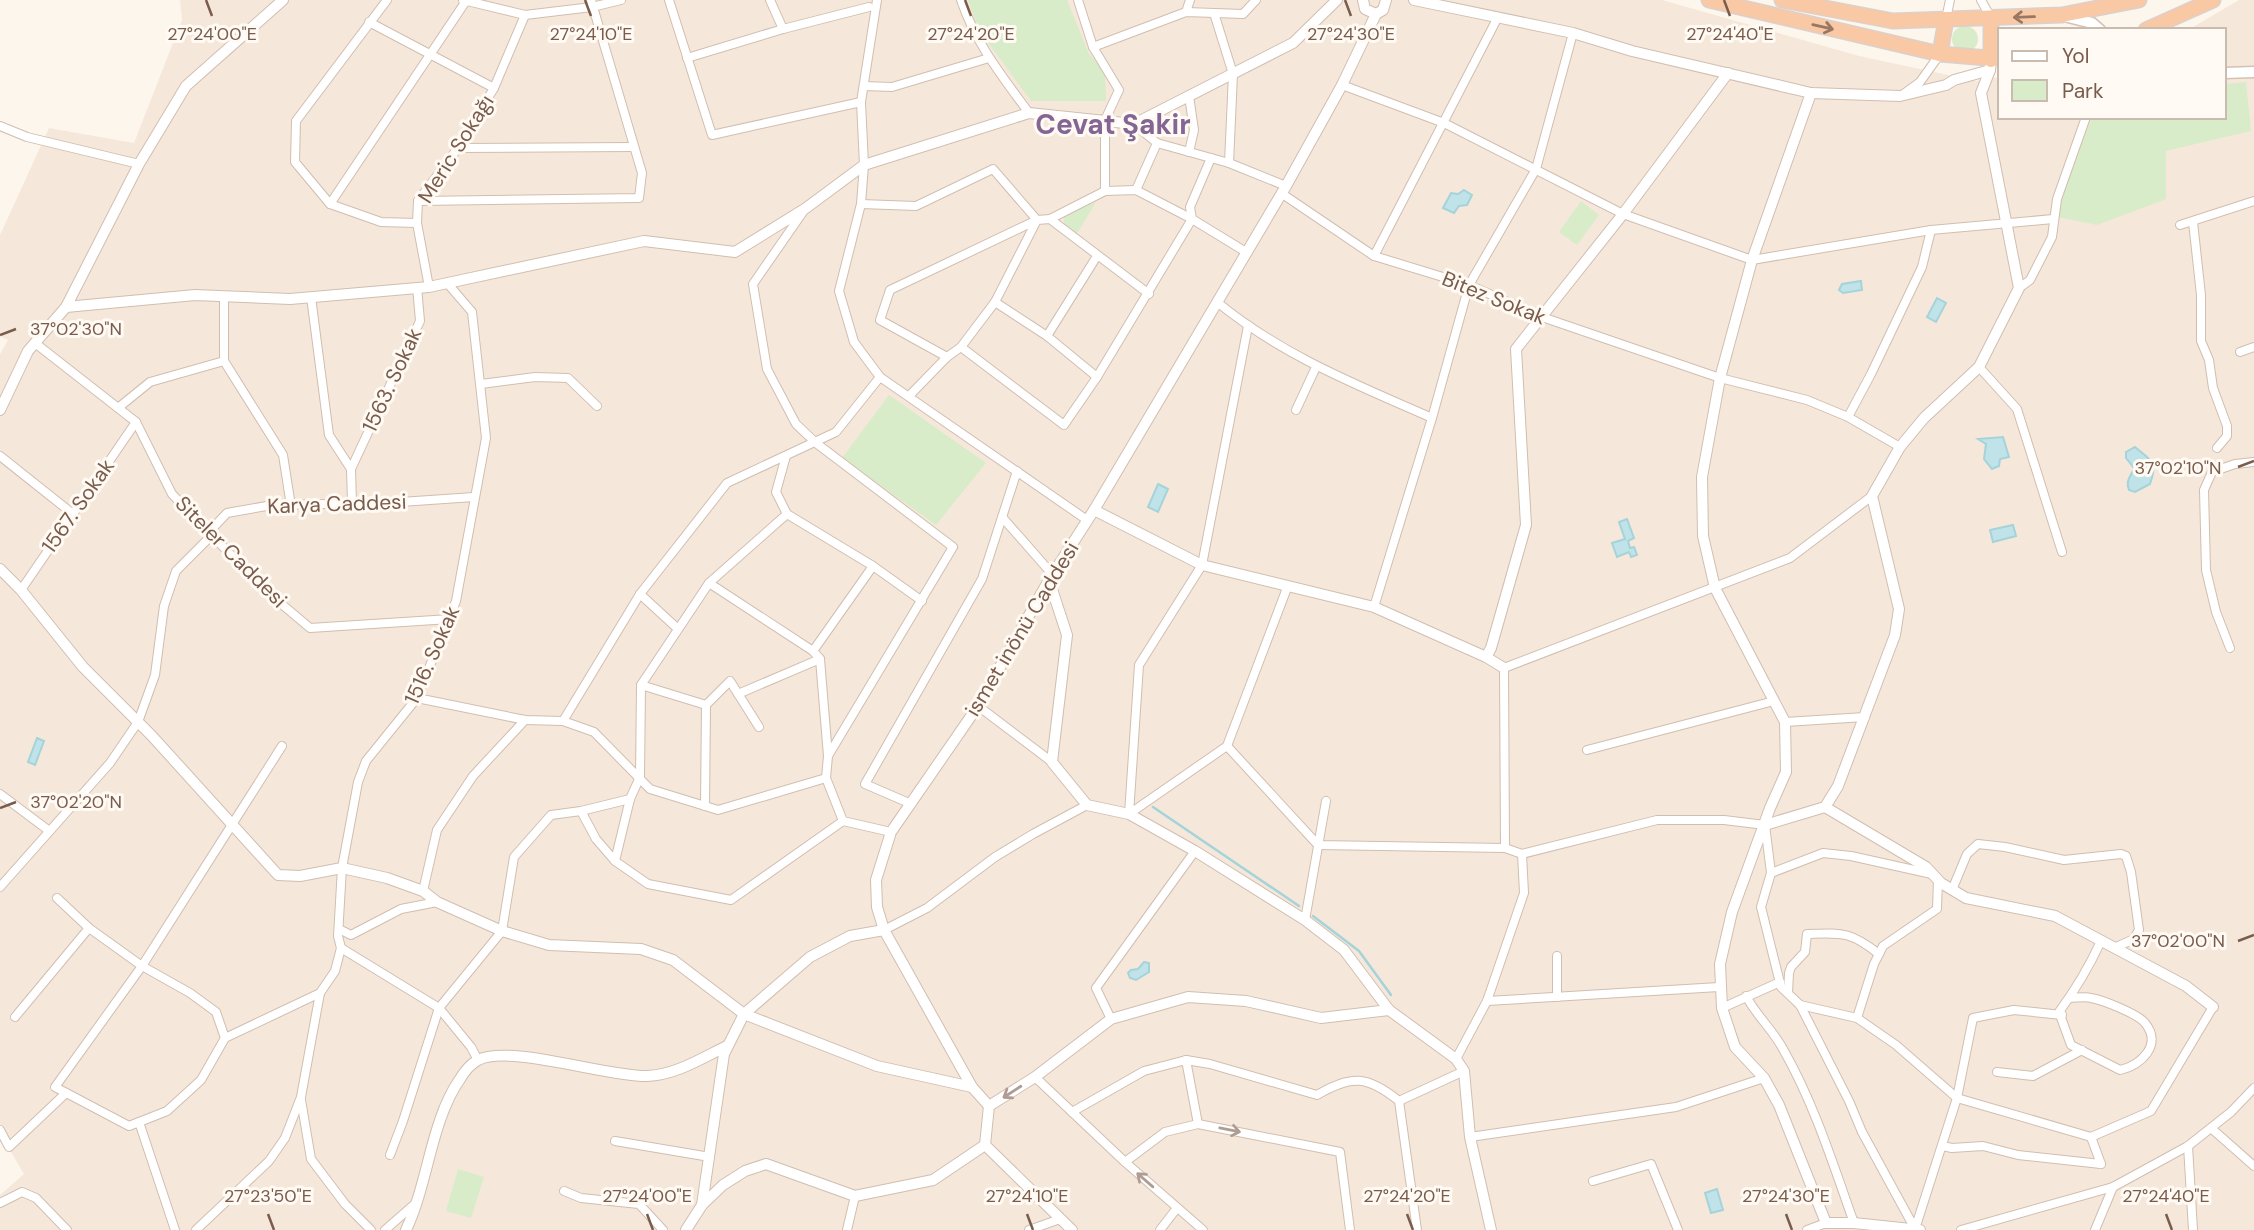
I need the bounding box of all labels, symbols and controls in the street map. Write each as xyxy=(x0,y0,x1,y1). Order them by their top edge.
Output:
one-way arrow xyxy=(2012,10,2035,23)
one-way arrow xyxy=(1811,20,1834,34)
text: 27°24'00"E xyxy=(167,22,257,46)
text: 27°24'10"E xyxy=(549,22,633,46)
text: 27°24'20"E xyxy=(927,22,1015,46)
text: 27°24'30"E xyxy=(1307,22,1395,46)
text: 27°24'40"E xyxy=(1686,22,1774,46)
legend xyxy=(1998,28,2226,119)
text: Yol xyxy=(2062,42,2090,70)
text: Park xyxy=(2062,77,2104,105)
street label: Meric Sokağı xyxy=(412,89,500,209)
district label: Cevat Şakir xyxy=(1035,106,1191,143)
street label: Bitez Sokak xyxy=(1438,264,1551,332)
text: 37°02'30"N xyxy=(30,317,122,341)
street label: 1563. Sokak xyxy=(356,323,428,437)
street label: 1567. Sokak xyxy=(35,453,121,559)
text: 37°02'10"N xyxy=(2134,456,2222,480)
street label: Karya Caddesi xyxy=(267,488,407,520)
street label: Siteler Caddesi xyxy=(169,490,293,614)
street label: ismet inönü Caddesi xyxy=(959,536,1085,722)
street label: 1516. Sokak xyxy=(398,601,466,709)
text: 37°02'20"N xyxy=(30,790,122,814)
text: 37°02'00"N xyxy=(2131,929,2225,953)
one-way arrow xyxy=(1003,1085,1023,1099)
one-way arrow xyxy=(1218,1124,1241,1138)
one-way arrow xyxy=(1137,1172,1155,1188)
text: 27°23'50"E xyxy=(224,1184,312,1208)
text: 27°24'00"E xyxy=(602,1184,692,1208)
text: 27°24'10"E xyxy=(985,1184,1069,1208)
text: 27°24'20"E xyxy=(1363,1184,1451,1208)
text: 27°24'30"E xyxy=(1742,1184,1830,1208)
text: 27°24'40"E xyxy=(2122,1184,2210,1208)

